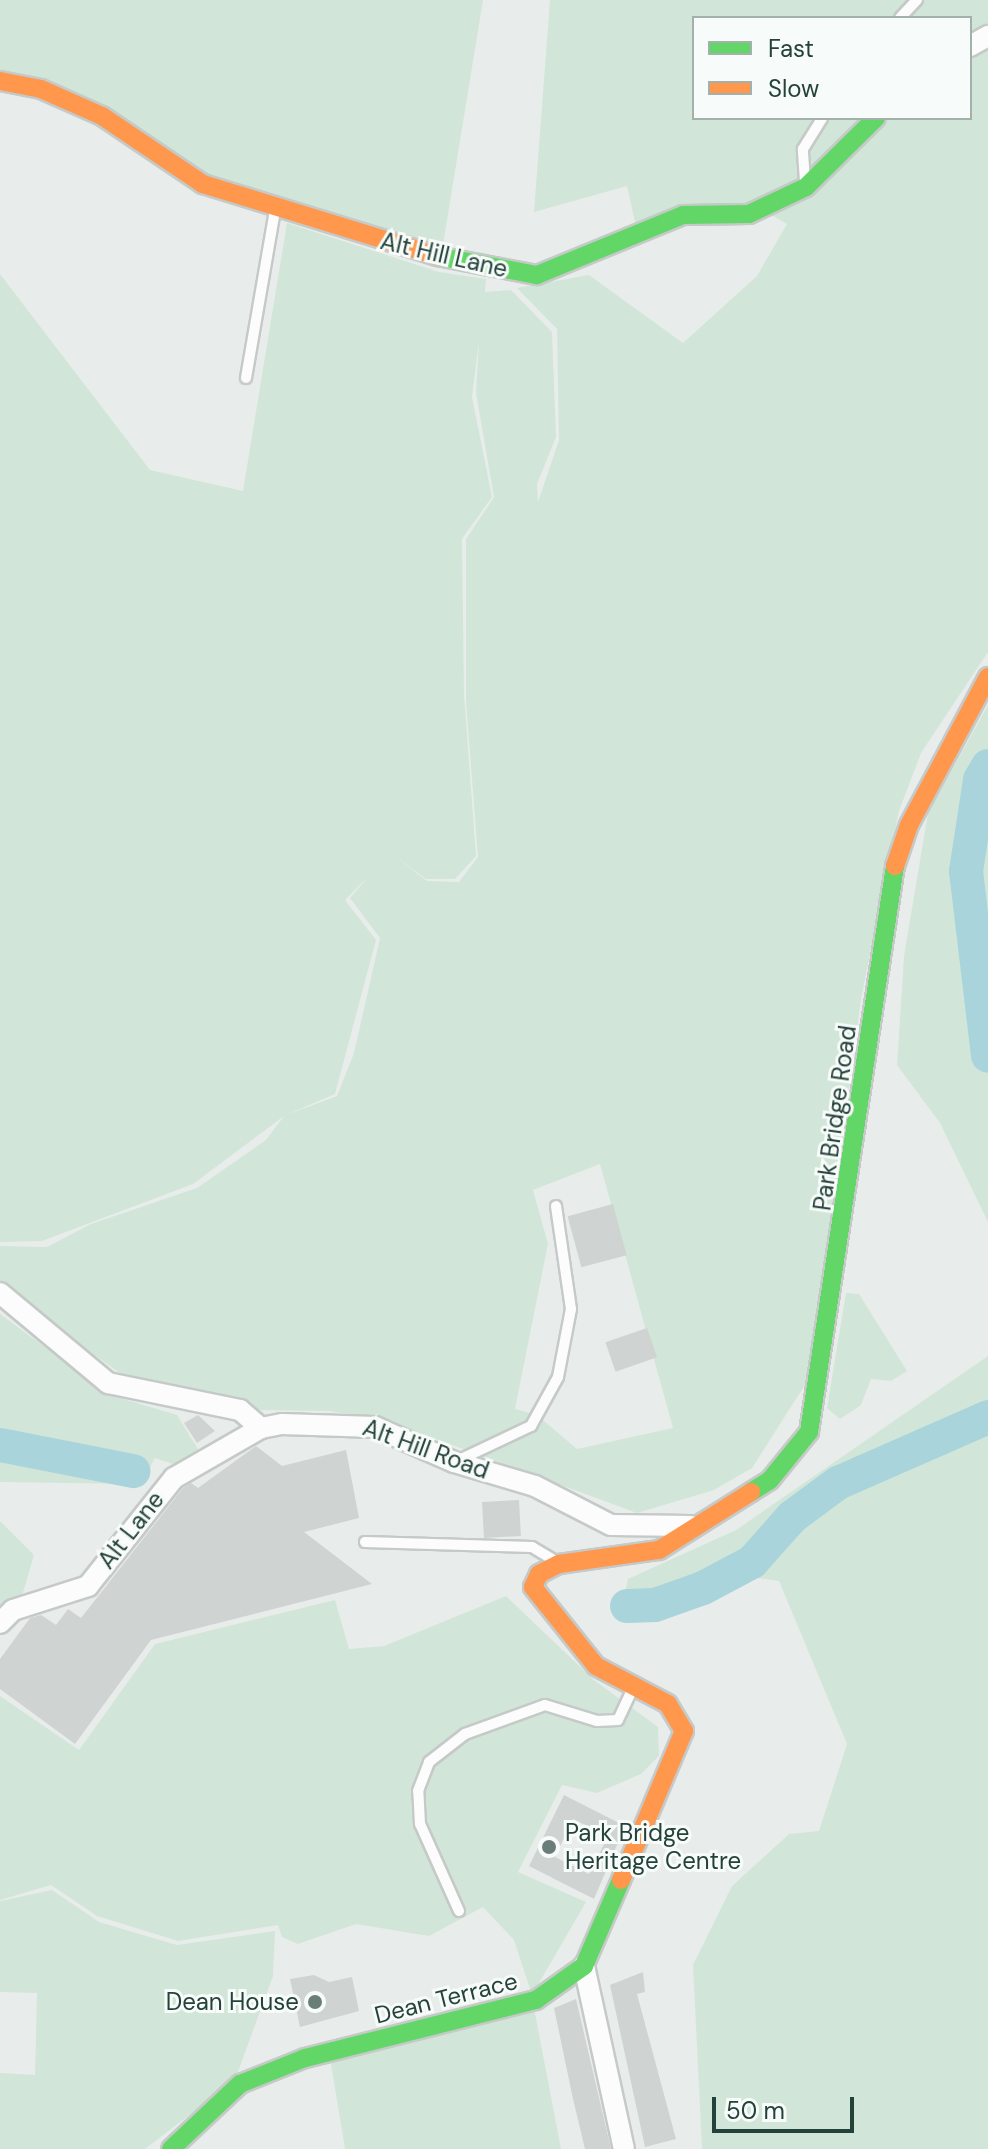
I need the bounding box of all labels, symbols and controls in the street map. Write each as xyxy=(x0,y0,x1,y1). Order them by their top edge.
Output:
legend xyxy=(692,16,972,120)
text: Fast xyxy=(768,33,814,64)
text: Slow xyxy=(768,73,819,104)
street label: Alt Hill Lane xyxy=(378,226,510,284)
street label: Park Bridge Road xyxy=(808,1024,862,1212)
street label: Alt Hill Road xyxy=(359,1413,493,1485)
street label: Alt Lane xyxy=(92,1486,170,1574)
place label: Park Bridge Heritage Centre xyxy=(565,1819,741,1875)
marker: Park Bridge Heritage Centre xyxy=(540,1838,558,1856)
street label: Dean Terrace xyxy=(371,1966,521,2030)
place label: Dean House xyxy=(166,1988,299,2016)
marker: Dean House xyxy=(306,1993,324,2011)
scale bar xyxy=(716,2081,858,2131)
text: 50 m xyxy=(726,2095,785,2126)

